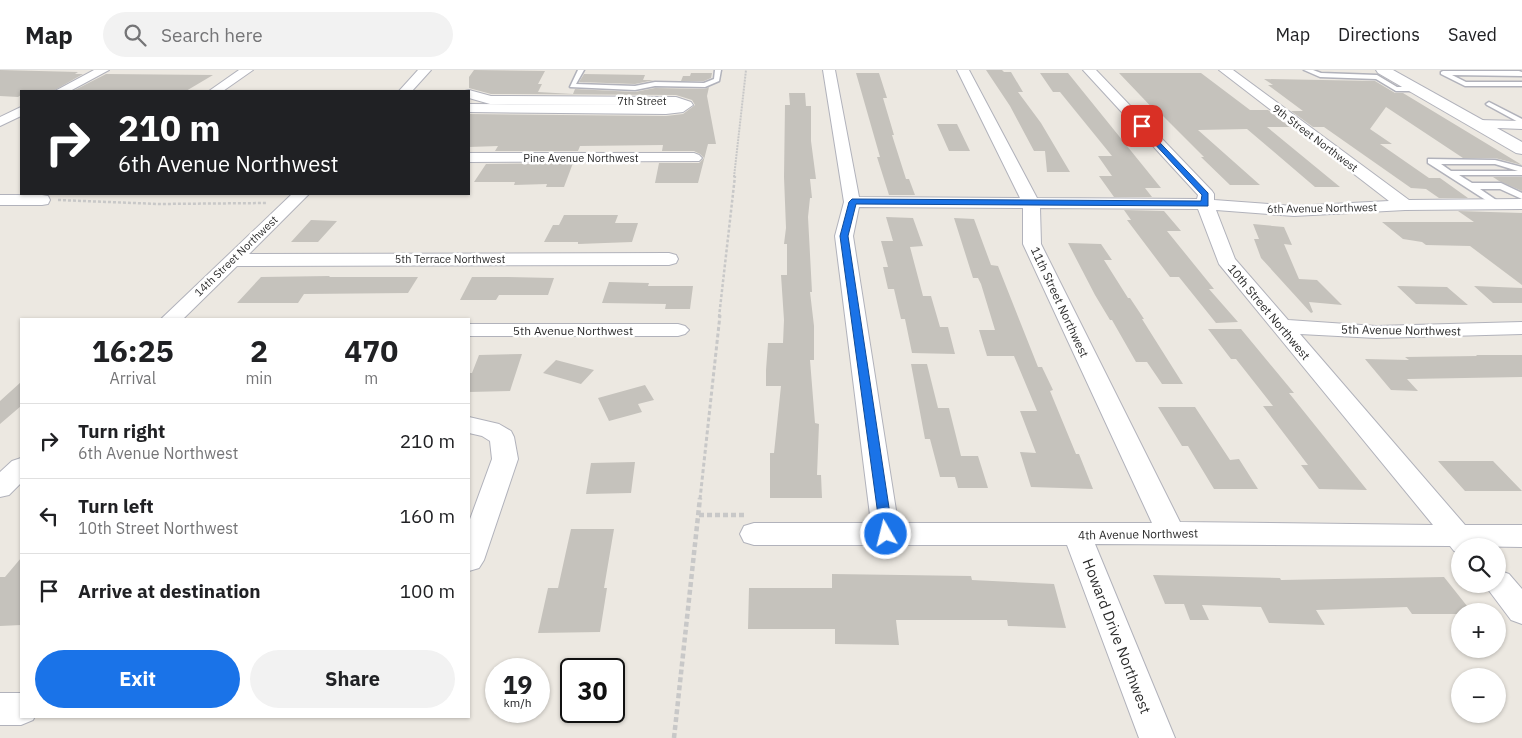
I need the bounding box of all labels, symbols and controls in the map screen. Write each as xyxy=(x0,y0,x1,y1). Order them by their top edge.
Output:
search box xyxy=(103,12,453,57)
text: Map xyxy=(25,19,73,51)
icon: search xyxy=(121,21,149,49)
text: Search here xyxy=(161,23,263,47)
text: Map xyxy=(1275,23,1310,46)
text: Directions xyxy=(1338,23,1420,46)
text: Saved xyxy=(1448,23,1497,46)
street label: 7th Street xyxy=(617,94,667,108)
street label: 9th Street Northwest xyxy=(1269,101,1361,175)
text: 210 m xyxy=(118,105,221,151)
pin xyxy=(1121,105,1163,147)
icon: right xyxy=(35,110,100,175)
icon: arrive xyxy=(1128,112,1156,140)
text: 6th Avenue Northwest xyxy=(118,149,339,178)
street label: Pine Avenue Northwest xyxy=(523,151,639,165)
street label: 6th Avenue Northwest xyxy=(1267,200,1377,216)
street label: 14th Street Northwest xyxy=(191,213,281,299)
street label: 11th Street Northwest xyxy=(1028,244,1092,360)
street label: 5th Terrace Northwest xyxy=(395,252,505,266)
street label: 10th Street Northwest xyxy=(1225,261,1313,363)
street label: 5th Avenue Northwest xyxy=(1341,321,1461,339)
street label: 5th Avenue Northwest xyxy=(513,323,633,338)
text: 16:25 xyxy=(92,331,174,370)
text: 2 xyxy=(250,331,268,370)
text: 470 xyxy=(344,331,398,370)
text: Arrival xyxy=(109,368,156,388)
text: min xyxy=(245,368,272,388)
text: m xyxy=(364,368,378,388)
text: Turn right xyxy=(78,419,165,443)
icon: right xyxy=(35,427,63,455)
text: 210 m xyxy=(400,429,455,453)
text: 6th Avenue Northwest xyxy=(78,443,238,463)
text: Turn left xyxy=(78,494,154,518)
icon: left xyxy=(35,502,63,530)
text: 160 m xyxy=(400,504,455,528)
position arrow xyxy=(859,507,911,559)
text: 10th Street Northwest xyxy=(78,518,238,538)
street label: 4th Avenue Northwest xyxy=(1078,525,1198,543)
map controls xyxy=(1451,538,1506,723)
button: search xyxy=(1451,538,1506,593)
street label: Howard Drive Northwest xyxy=(1079,556,1155,716)
icon: arrive xyxy=(35,577,63,605)
text: Arrive at destination xyxy=(78,579,261,603)
text: 100 m xyxy=(400,579,455,603)
button: + xyxy=(1451,603,1506,658)
button: Exit xyxy=(35,650,240,708)
button: Share xyxy=(250,650,455,708)
speed limit sign: 30 xyxy=(560,658,625,723)
text: 19 xyxy=(502,668,533,701)
button: − xyxy=(1451,668,1506,723)
text: km/h xyxy=(503,695,532,710)

